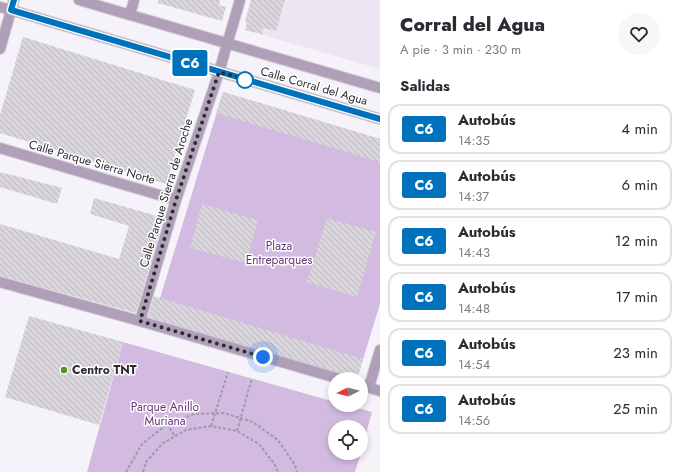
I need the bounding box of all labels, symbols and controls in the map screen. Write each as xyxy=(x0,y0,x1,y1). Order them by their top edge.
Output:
text: Corral del Agua xyxy=(400,11,545,38)
button: heart xyxy=(618,13,660,55)
text: A pie · 3 min · 230 m xyxy=(400,40,521,59)
line badge: C6 xyxy=(172,50,208,76)
text: C6 xyxy=(180,53,200,73)
street label: Calle Corral del Agua xyxy=(258,62,370,110)
unlabelled marker xyxy=(236,71,254,89)
text: Salidas xyxy=(400,75,450,97)
text: Autobús xyxy=(458,109,516,131)
street label: Calle Parque Sierra de Aroche xyxy=(135,116,197,270)
text: 4 min xyxy=(621,118,658,140)
text: C6 xyxy=(414,119,434,139)
text: 14:35 xyxy=(458,131,490,150)
street label: Calle Parque Sierra Norte xyxy=(27,135,157,189)
text: Autobús xyxy=(458,165,516,187)
text: 6 min xyxy=(621,174,658,196)
text: C6 xyxy=(414,175,434,195)
text: 14:37 xyxy=(458,187,489,206)
text: Autobús xyxy=(458,221,516,243)
text: 12 min xyxy=(615,230,658,252)
text: C6 xyxy=(414,231,434,251)
park label: Plaza Entreparques xyxy=(246,237,312,269)
text: 14:43 xyxy=(458,243,490,262)
text: Autobús xyxy=(458,277,516,299)
text: 17 min xyxy=(615,286,658,308)
text: C6 xyxy=(414,287,434,307)
text: 14:48 xyxy=(458,299,490,318)
text: Autobús xyxy=(458,333,516,355)
text: 23 min xyxy=(613,342,658,364)
text: C6 xyxy=(414,343,434,363)
your location xyxy=(253,347,273,367)
text: 14:54 xyxy=(458,355,490,374)
place label: Centro TNT xyxy=(72,361,137,379)
marker: Centro TNT xyxy=(59,365,69,375)
north arrow xyxy=(328,372,368,412)
map controls xyxy=(328,372,368,460)
text: Autobús xyxy=(458,389,516,411)
park label: Parque Anillo Muriana xyxy=(131,398,200,430)
text: 25 min xyxy=(613,398,658,420)
text: C6 xyxy=(414,399,434,419)
text: 14:56 xyxy=(458,411,490,430)
button: locate xyxy=(328,420,368,460)

